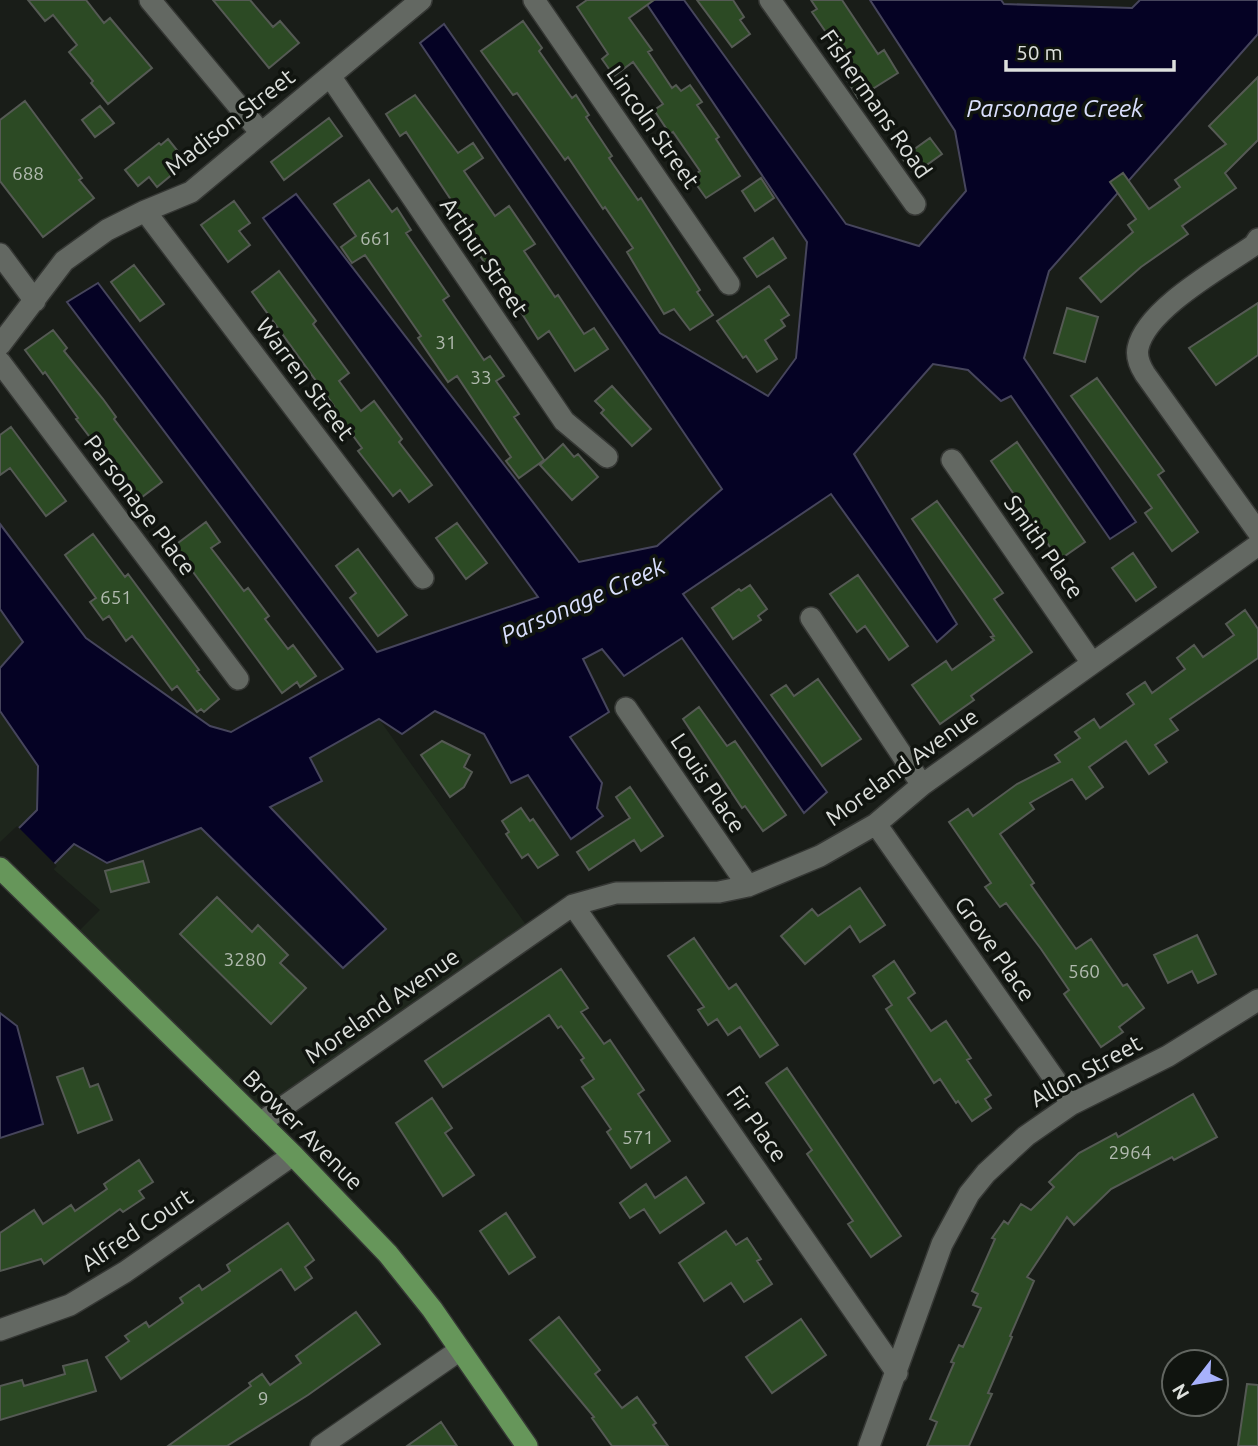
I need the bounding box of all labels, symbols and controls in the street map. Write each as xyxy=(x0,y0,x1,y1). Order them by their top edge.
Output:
street label: Fishermans Road xyxy=(816,25,937,183)
scale bar xyxy=(1006,28,1174,72)
text: 50 m xyxy=(1016,40,1063,64)
street label: Lincoln Street xyxy=(602,61,705,193)
street label: Madison Street xyxy=(160,63,299,180)
water label: Parsonage Creek xyxy=(967,95,1144,122)
house number: 688 xyxy=(12,162,44,184)
street label: Arthur Street xyxy=(436,193,533,321)
house number: 661 xyxy=(360,227,392,249)
street label: Warren Street xyxy=(252,313,359,444)
house number: 31 xyxy=(435,331,457,353)
house number: 33 xyxy=(470,366,492,388)
street label: Parsonage Place xyxy=(80,430,201,580)
street label: Smith Place xyxy=(1000,490,1089,603)
water label: Parsonage Creek xyxy=(497,552,670,649)
house number: 651 xyxy=(100,586,132,608)
street label: Moreland Avenue xyxy=(821,703,983,830)
street label: Louis Place xyxy=(666,728,751,837)
street label: Grove Place xyxy=(950,892,1040,1006)
street label: Moreland Avenue xyxy=(300,943,463,1068)
house number: 3280 xyxy=(224,948,266,970)
house number: 560 xyxy=(1068,960,1100,982)
street label: Allon Street xyxy=(1026,1030,1146,1111)
street label: Brower Avenue xyxy=(238,1065,368,1195)
street label: Fir Place xyxy=(722,1081,793,1166)
house number: 571 xyxy=(622,1126,654,1148)
house number: 2964 xyxy=(1109,1141,1151,1163)
street label: Alfred Court xyxy=(77,1183,197,1276)
north arrow xyxy=(1160,1348,1230,1418)
text: N xyxy=(1167,1380,1194,1404)
house number: 9 xyxy=(258,1387,268,1409)

